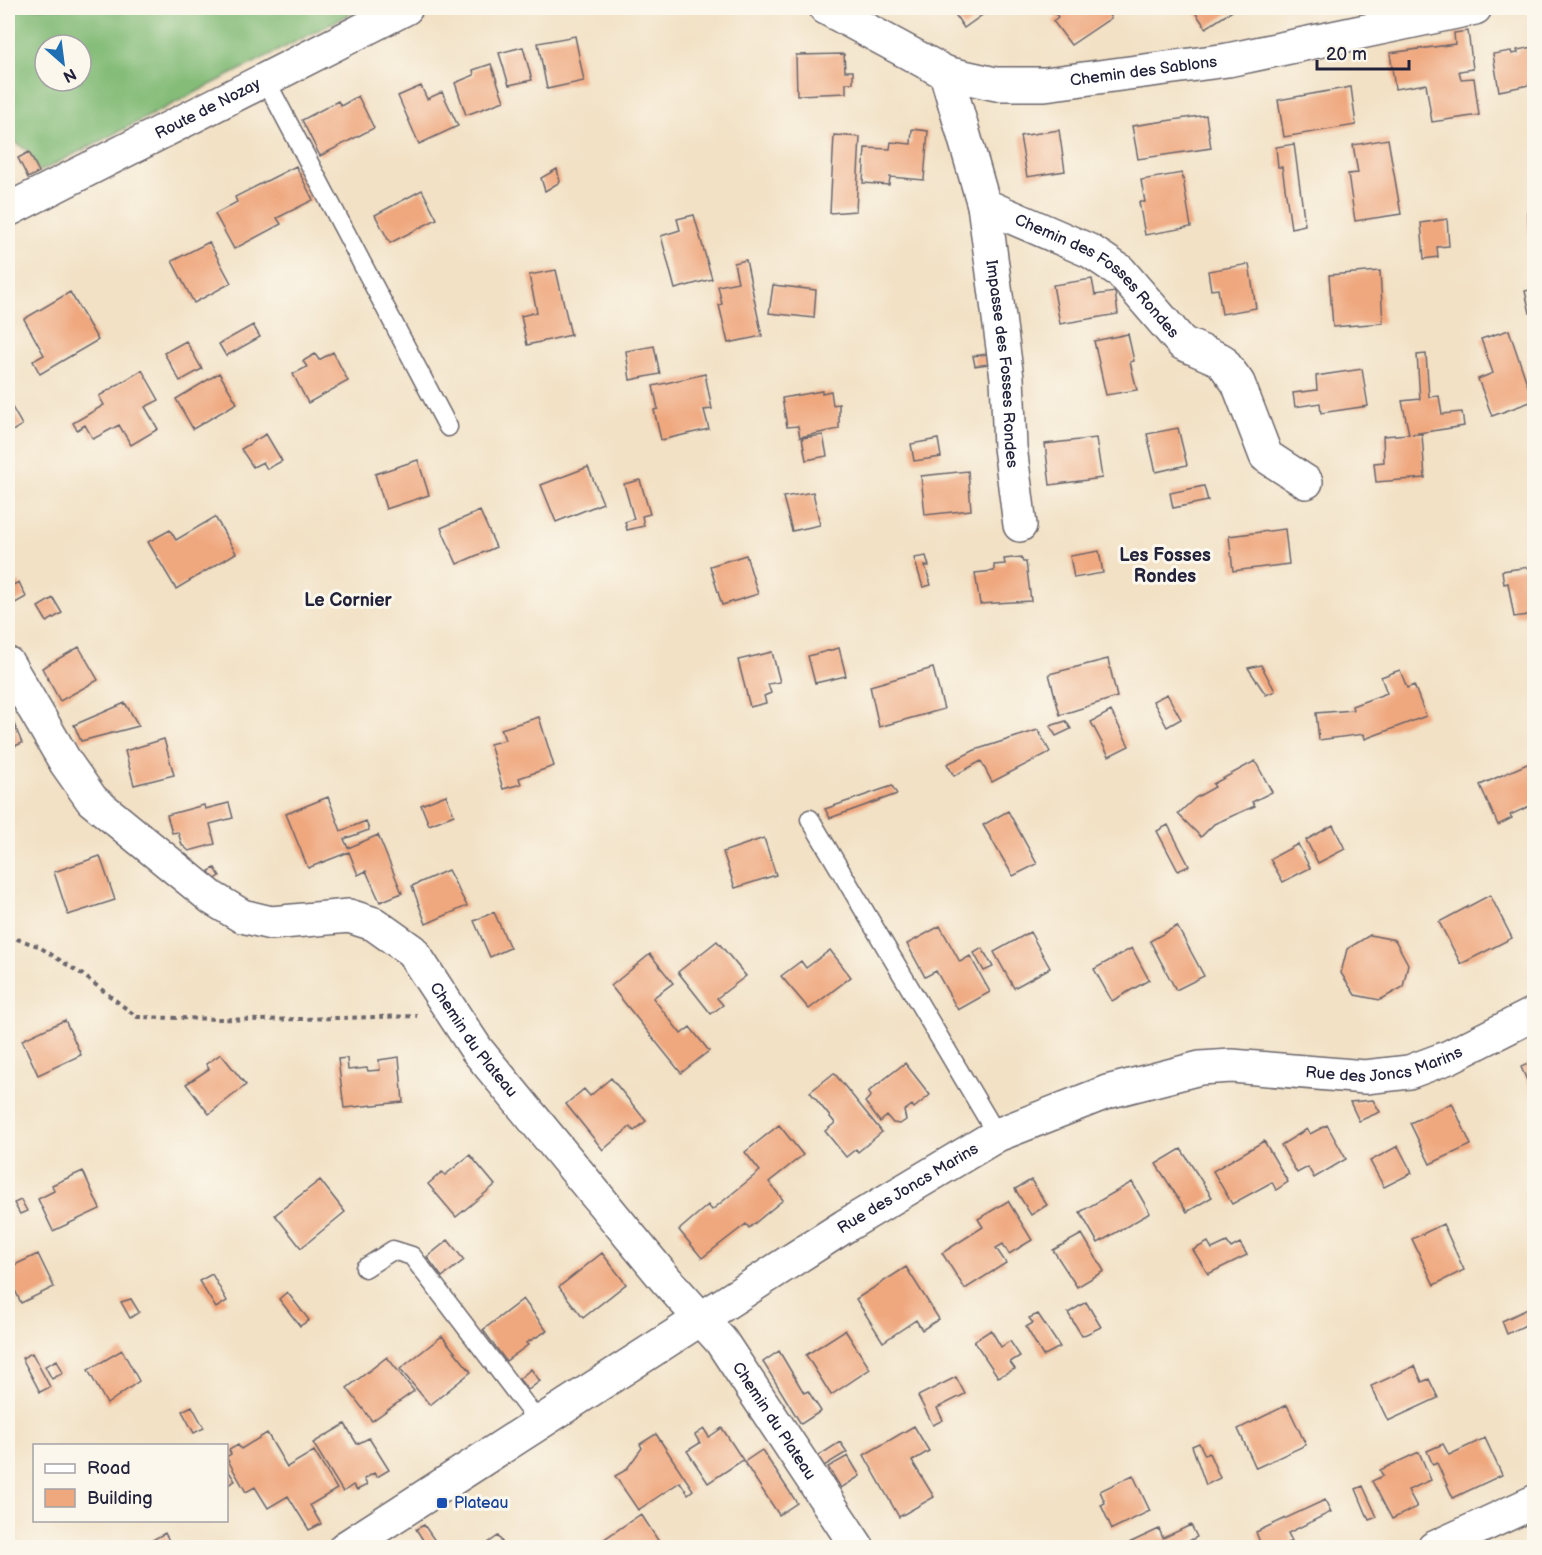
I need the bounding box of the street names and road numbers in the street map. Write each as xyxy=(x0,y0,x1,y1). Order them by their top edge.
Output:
street label: Chemin des Sablons xyxy=(1069,52,1218,90)
street label: Route de Nozay xyxy=(152,74,264,143)
street label: Chemin des Fosses Rondes xyxy=(1012,210,1183,342)
street label: Impasse des Fosses Rondes xyxy=(982,259,1022,469)
street label: Chemin du Plateau xyxy=(426,979,521,1101)
street label: Rue des Joncs Marins xyxy=(1305,1042,1466,1087)
street label: Rue des Joncs Marins xyxy=(834,1139,982,1238)
street label: Chemin du Plateau xyxy=(728,1359,820,1483)

